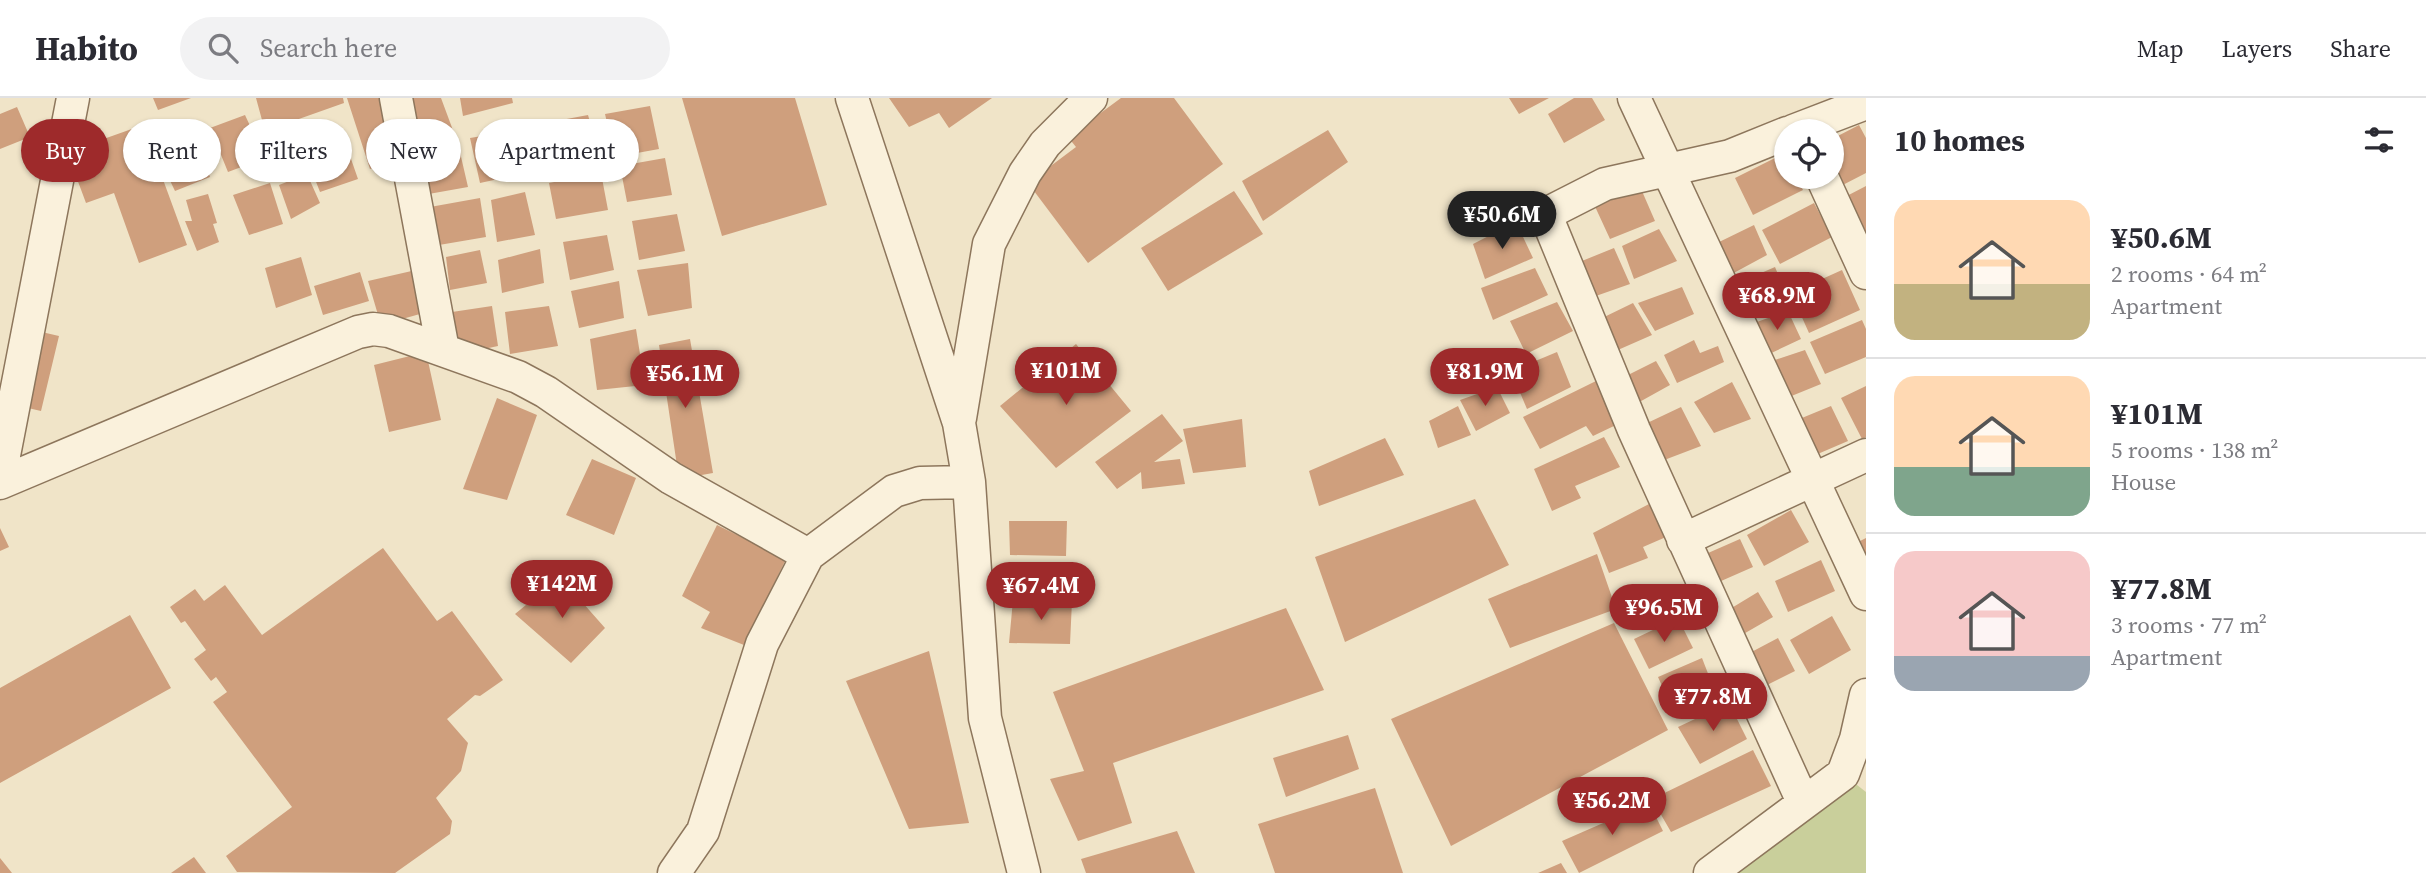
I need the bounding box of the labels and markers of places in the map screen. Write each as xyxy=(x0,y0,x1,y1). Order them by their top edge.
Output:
pin: ¥50.6M xyxy=(1445,192,1559,251)
pin: ¥68.9M xyxy=(1720,272,1834,332)
pin: ¥101M xyxy=(1017,348,1115,407)
pin: ¥81.9M xyxy=(1428,348,1542,408)
pin: ¥56.1M xyxy=(628,350,742,410)
pin: ¥142M xyxy=(513,560,611,620)
pin: ¥67.4M xyxy=(984,562,1098,622)
pin: ¥96.5M xyxy=(1607,584,1721,644)
pin: ¥77.8M xyxy=(1656,674,1770,733)
pin: ¥56.2M xyxy=(1555,778,1669,837)

